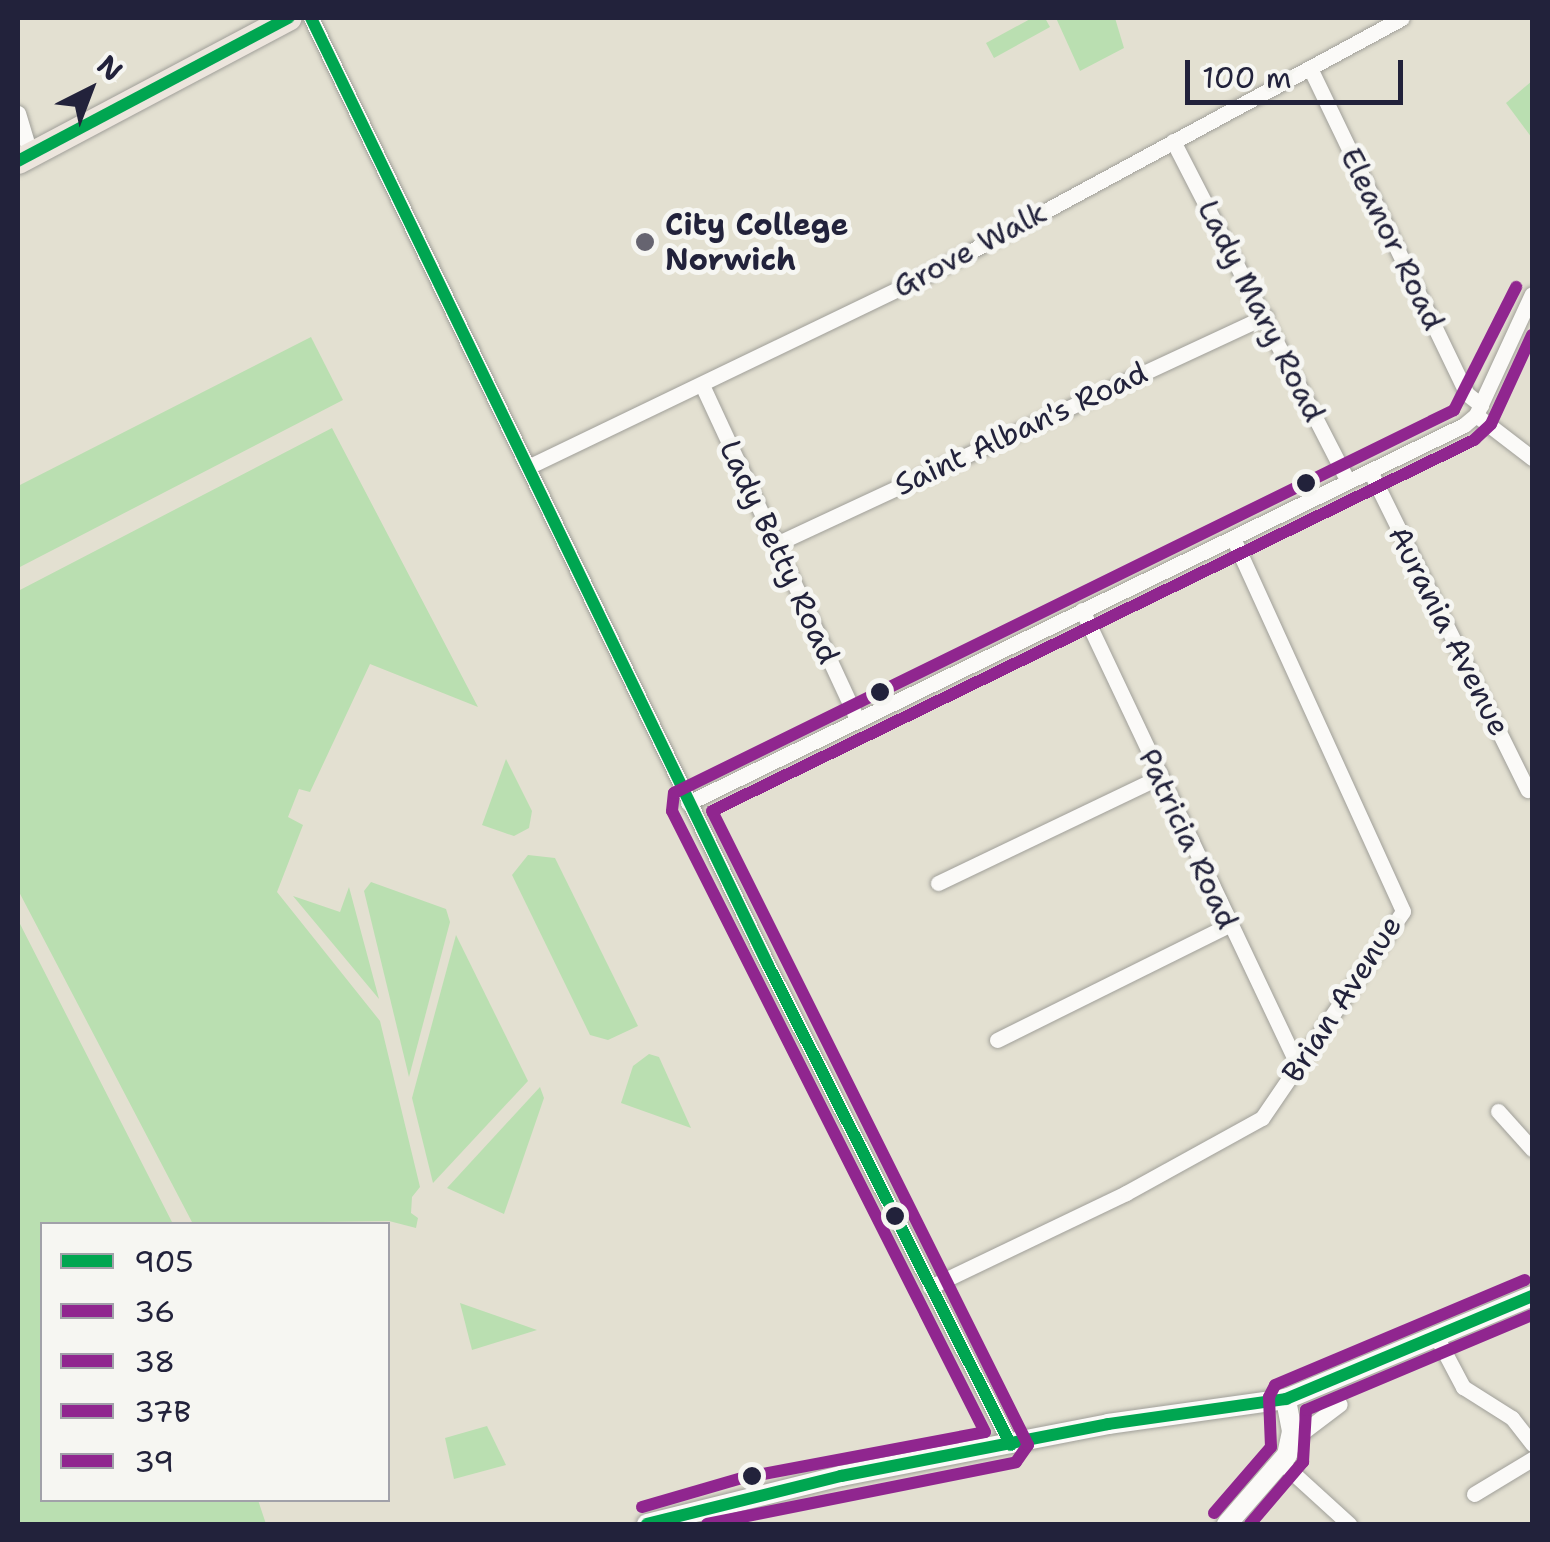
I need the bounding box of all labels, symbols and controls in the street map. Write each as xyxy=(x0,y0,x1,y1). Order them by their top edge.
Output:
north arrow xyxy=(40,40,140,140)
scale bar xyxy=(1190,40,1408,102)
text: N xyxy=(89,46,131,89)
text: 100 m xyxy=(1202,57,1292,98)
street label: Eleanor Road xyxy=(1332,142,1452,336)
street label: Lady Mary Road xyxy=(1190,194,1332,428)
street label: Grove Walk xyxy=(887,195,1053,305)
place label: City College Norwich xyxy=(665,207,848,278)
marker: City College Norwich xyxy=(634,231,656,253)
street label: Saint Alban's Road xyxy=(889,355,1153,503)
street label: Lady Betty Road xyxy=(711,434,847,670)
unlabelled marker xyxy=(1296,473,1316,493)
street label: Aurania Avenue xyxy=(1381,520,1517,742)
unlabelled marker xyxy=(870,682,890,702)
street label: Patricia Road xyxy=(1131,743,1245,935)
street label: Brian Avenue xyxy=(1275,909,1409,1089)
unlabelled marker xyxy=(885,1206,905,1226)
legend xyxy=(40,1222,390,1502)
text: 905 xyxy=(134,1241,194,1282)
text: 36 xyxy=(134,1291,175,1332)
text: 38 xyxy=(134,1341,175,1382)
text: 37B xyxy=(134,1391,191,1432)
text: 39 xyxy=(134,1441,174,1482)
unlabelled marker xyxy=(742,1466,762,1486)

